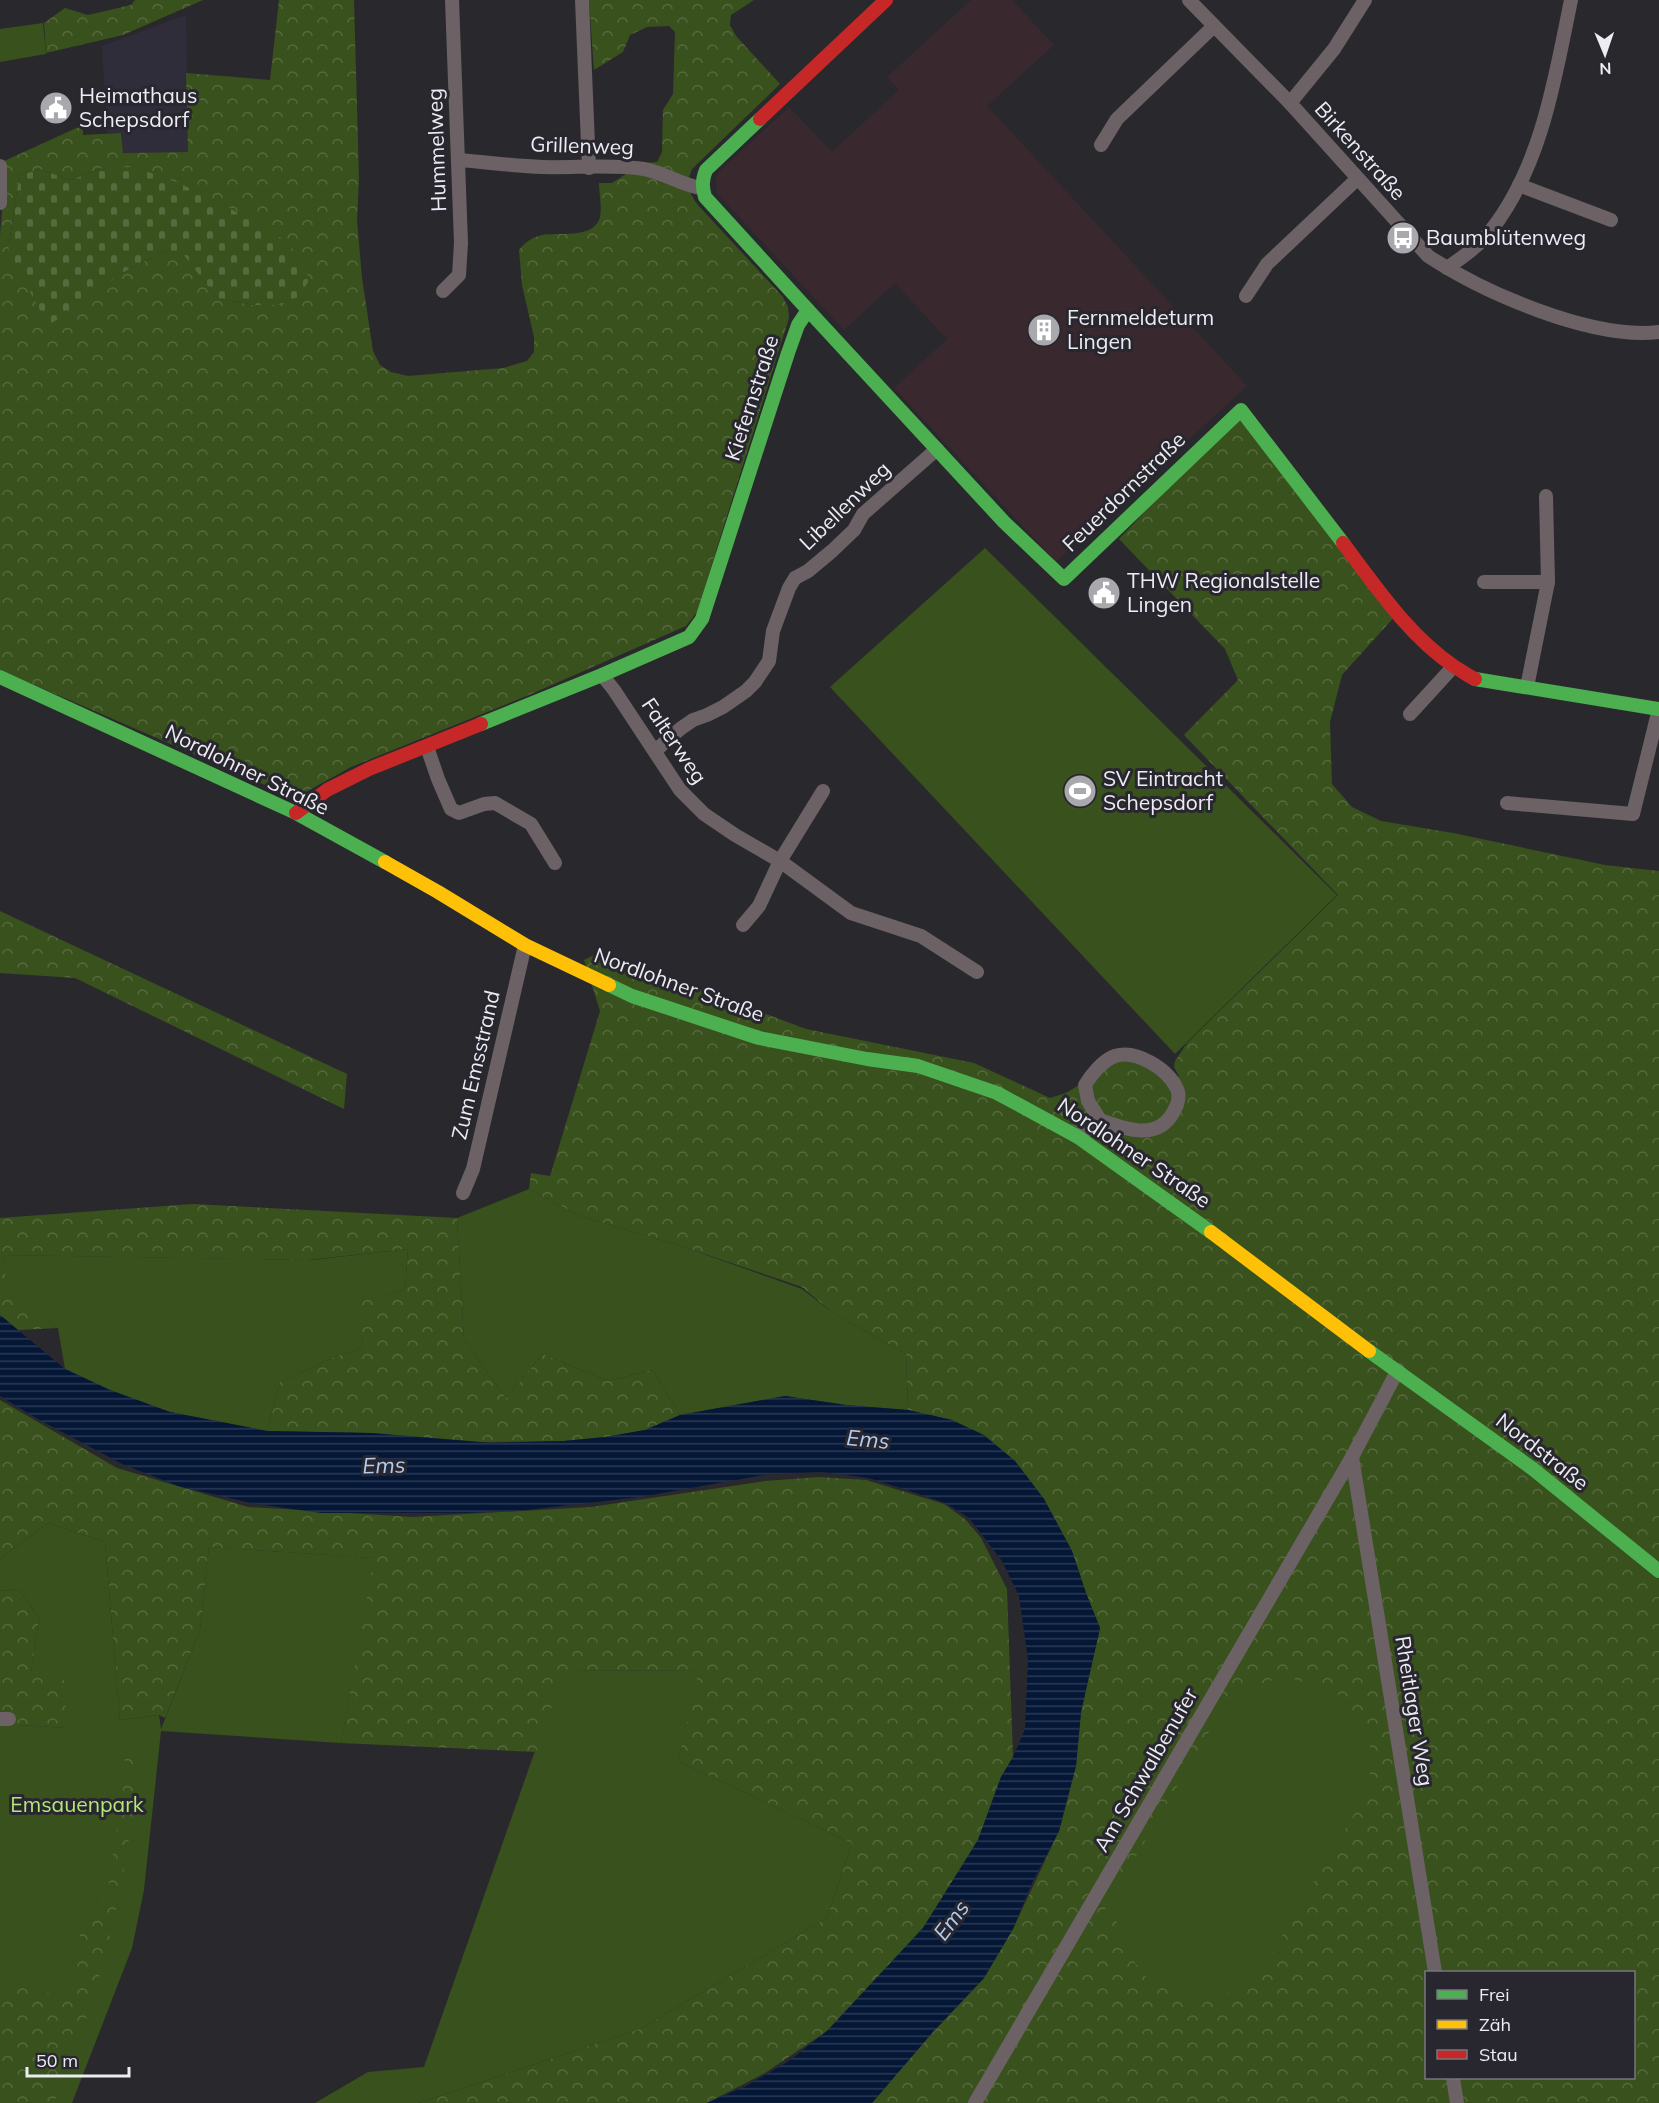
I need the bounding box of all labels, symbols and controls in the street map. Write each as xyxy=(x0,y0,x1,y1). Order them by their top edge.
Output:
north arrow xyxy=(1575,24,1635,84)
text: N xyxy=(1599,59,1612,79)
place label: Heimathaus Schepsdorf xyxy=(79,82,197,132)
street label: Hummelweg xyxy=(421,88,451,212)
public building icon: Heimathaus Schepsdorf xyxy=(38,90,74,126)
street label: Birkenstraße xyxy=(1310,96,1412,205)
street label: Grillenweg xyxy=(530,130,634,160)
bus stop icon: Baumblütenweg xyxy=(1385,220,1421,256)
place label: Baumblütenweg xyxy=(1426,224,1586,250)
place label: Fernmeldeturm Lingen xyxy=(1067,304,1214,354)
building icon: Fernmeldeturm Lingen xyxy=(1026,312,1062,348)
street label: Kiefernstraße xyxy=(719,332,784,464)
street label: Feuerdornstraße xyxy=(1056,426,1190,557)
street label: Libellenweg xyxy=(793,456,895,555)
place label: THW Regionalstelle Lingen xyxy=(1127,567,1320,617)
public building icon: THW Regionalstelle Lingen xyxy=(1086,575,1122,611)
street label: Falterweg xyxy=(637,693,713,788)
street label: Nordlohner Straße xyxy=(161,718,334,820)
place label: SV Eintracht Schepsdorf xyxy=(1103,765,1223,815)
sports icon: SV Eintracht Schepsdorf xyxy=(1062,773,1098,809)
street label: Nordlohner Straße xyxy=(591,941,768,1027)
street label: Zum Emsstrand xyxy=(445,988,505,1142)
street label: Nordlohner Straße xyxy=(1053,1091,1216,1213)
street label: Nordstraße xyxy=(1491,1407,1594,1495)
water label: Ems xyxy=(845,1423,891,1455)
water label: Ems xyxy=(362,1451,406,1479)
street label: Rheitlager Weg xyxy=(1390,1634,1440,1788)
street label: Am Schwalbenufer xyxy=(1088,1683,1203,1856)
park label: Emsauenpark xyxy=(10,1791,144,1817)
water label: Ems xyxy=(927,1894,975,1946)
legend xyxy=(1425,1971,1635,2079)
text: Frei xyxy=(1479,1983,1509,2006)
text: Zäh xyxy=(1479,2013,1511,2036)
scale bar xyxy=(27,2040,129,2078)
text: Stau xyxy=(1479,2043,1518,2066)
text: 50 m xyxy=(36,2049,78,2072)

